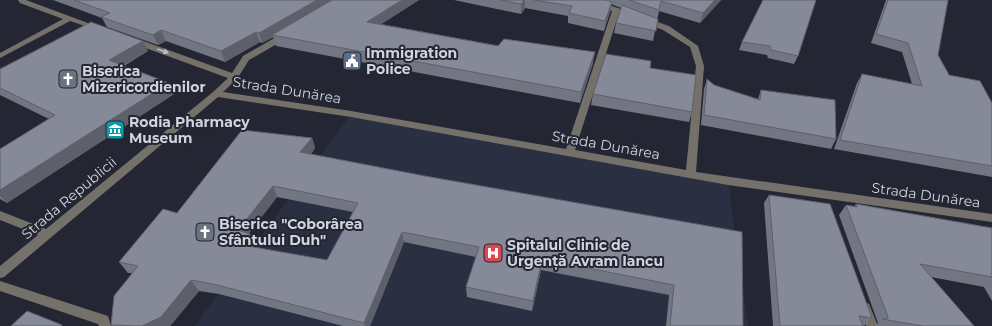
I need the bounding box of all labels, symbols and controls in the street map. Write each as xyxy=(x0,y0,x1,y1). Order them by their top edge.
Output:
place label: Immigration Police xyxy=(366,44,457,78)
one-way arrow xyxy=(157,49,169,55)
public building icon: Immigration Police xyxy=(341,50,363,72)
place label: Biserica Mizericordienilor xyxy=(82,62,205,96)
church icon: Biserica Mizericordienilor xyxy=(57,68,79,90)
street label: Strada Dunărea xyxy=(231,73,343,107)
place label: Rodia Pharmacy Museum xyxy=(129,113,250,147)
museum icon: Rodia Pharmacy Museum xyxy=(104,119,126,141)
street label: Strada Dunărea xyxy=(550,127,662,163)
street label: Strada Republicii xyxy=(18,153,120,243)
street label: Strada Dunărea xyxy=(870,178,982,212)
place label: Biserica "Coborârea Sfântului Duh" xyxy=(219,215,362,249)
church icon: Biserica "Coborârea Sfântului Duh" xyxy=(194,221,216,243)
place label: Spitalul Clinic de Urgență Avram Iancu xyxy=(507,236,663,271)
hospital icon: Spitalul Clinic de Urgență Avram Iancu xyxy=(482,242,504,264)

